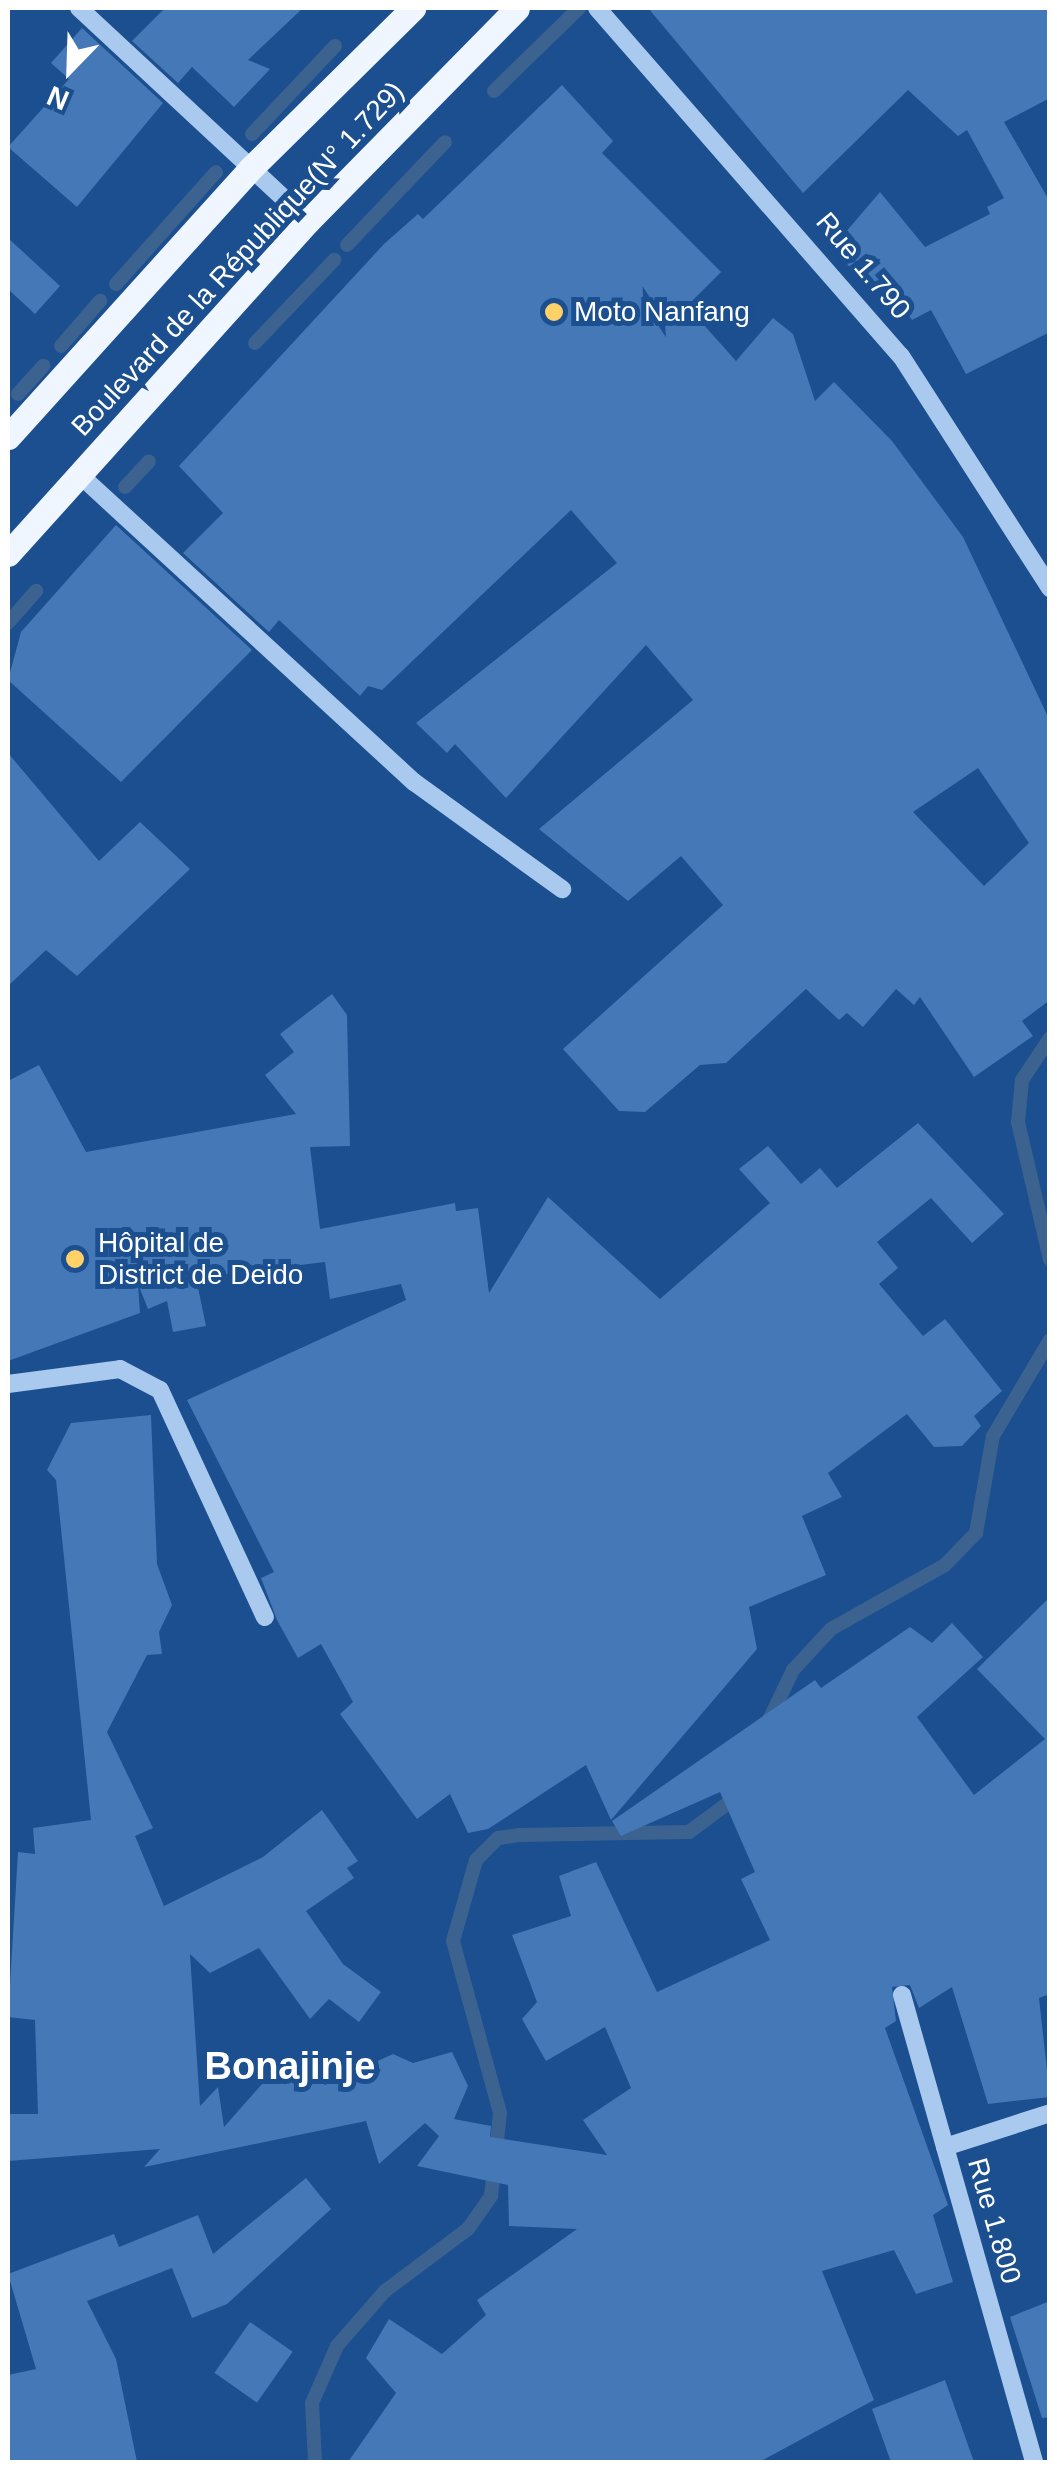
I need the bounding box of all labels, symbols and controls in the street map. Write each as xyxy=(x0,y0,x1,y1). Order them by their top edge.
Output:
north arrow xyxy=(20,20,120,120)
street label: Boulevard de la République(N° 1.729) xyxy=(65,75,411,443)
text: N xyxy=(43,80,73,116)
street label: Rue 1.790 xyxy=(809,206,917,326)
place label: Moto Nanfang xyxy=(574,295,750,329)
marker: Moto Nanfang xyxy=(543,301,565,323)
place label: Hôpital de District de Deido xyxy=(98,1226,303,1292)
marker: Hôpital de District de Deido xyxy=(62,1246,88,1272)
district label: Bonajinje xyxy=(204,2044,376,2090)
street label: Rue 1.800 xyxy=(960,2154,1028,2288)

